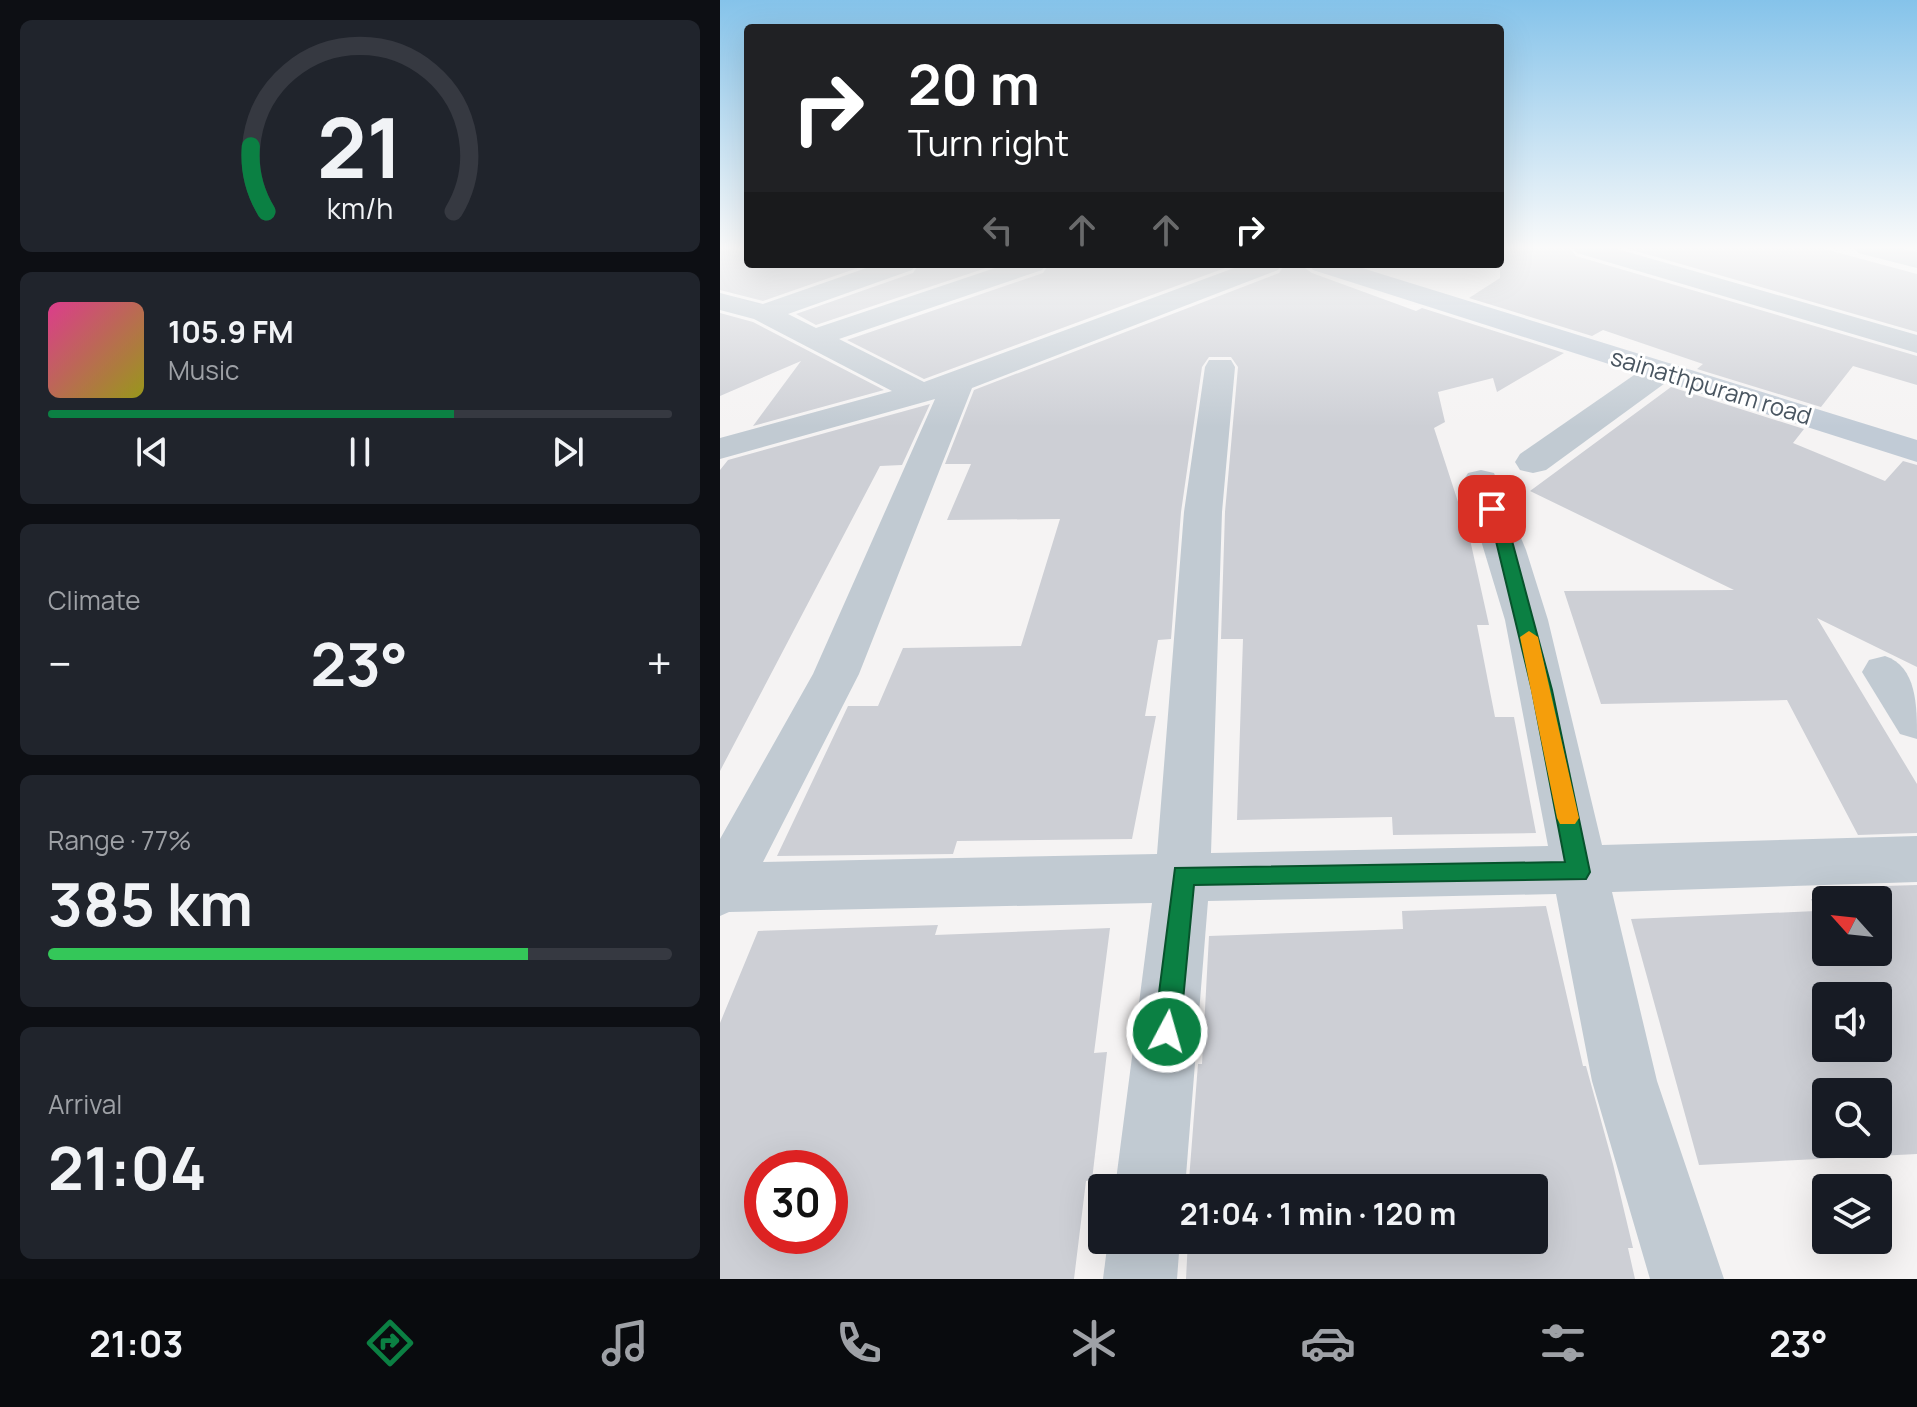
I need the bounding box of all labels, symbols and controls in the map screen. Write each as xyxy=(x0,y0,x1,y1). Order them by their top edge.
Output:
text: 20 m xyxy=(908,45,1040,122)
icon: right xyxy=(776,56,880,160)
text: 21 xyxy=(317,88,403,202)
text: Turn right xyxy=(908,118,1069,167)
text: km/h xyxy=(327,189,393,228)
icon: left xyxy=(976,208,1020,252)
icon: ahead xyxy=(1060,208,1104,252)
icon: ahead xyxy=(1144,208,1188,252)
icon: right xyxy=(1228,208,1272,252)
text: 105.9 FM xyxy=(168,311,294,352)
street label: sainathpuram road xyxy=(1607,339,1816,432)
text: Music xyxy=(168,352,239,388)
icon: previous xyxy=(130,430,174,474)
icon: pause xyxy=(338,430,382,474)
icon: next xyxy=(546,430,590,474)
pin xyxy=(1458,475,1526,543)
icon: arrive xyxy=(1470,487,1514,531)
text: Climate xyxy=(48,582,140,618)
text: 23° xyxy=(310,622,408,704)
text: − xyxy=(48,633,72,693)
text: + xyxy=(647,633,672,693)
text: Range · 77% xyxy=(48,822,191,858)
text: 385 km xyxy=(48,862,253,944)
north arrow xyxy=(1812,886,1892,966)
map controls xyxy=(1812,886,1892,1254)
button: sound xyxy=(1812,982,1892,1062)
position arrow xyxy=(1125,990,1209,1074)
button: search xyxy=(1812,1078,1892,1158)
text: Arrival xyxy=(48,1086,122,1122)
text: 21:04 xyxy=(48,1126,207,1208)
speed limit sign: 30 xyxy=(744,1150,848,1254)
button: layers xyxy=(1812,1174,1892,1254)
text: 21:04 · 1 min · 120 m xyxy=(1180,1193,1456,1234)
icon: directions xyxy=(362,1315,418,1371)
icon: music xyxy=(597,1315,653,1371)
icon: phone xyxy=(831,1315,887,1371)
icon: climate xyxy=(1066,1315,1122,1371)
icon: car xyxy=(1300,1315,1356,1371)
icon: filters xyxy=(1535,1315,1591,1371)
text: 21:03 xyxy=(89,1319,183,1368)
text: 23° xyxy=(1769,1319,1828,1368)

